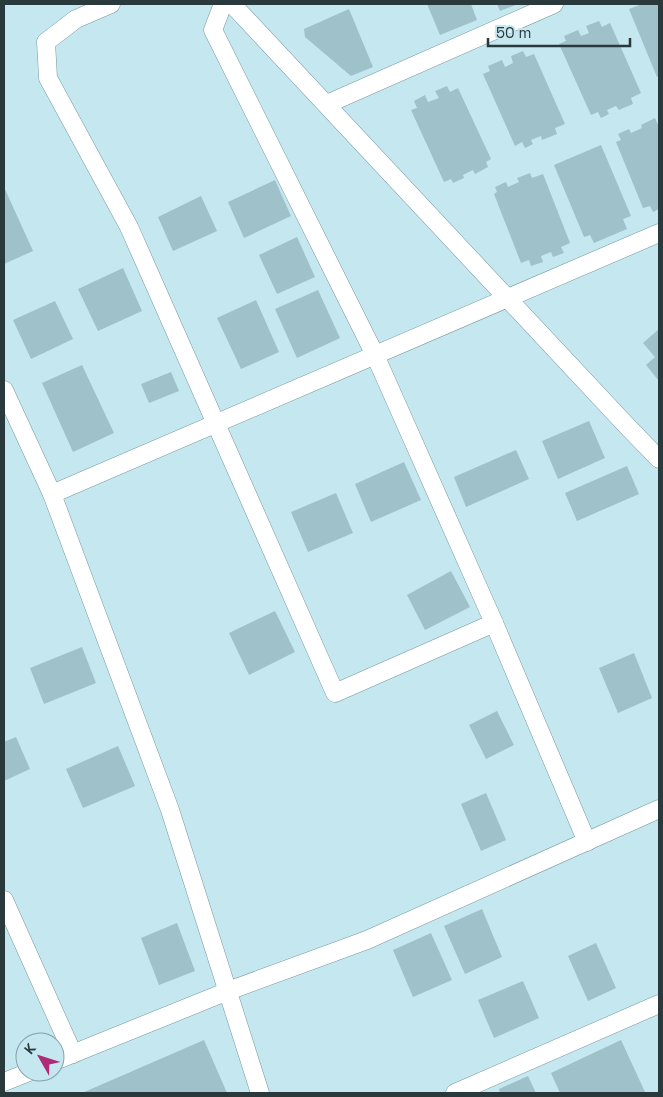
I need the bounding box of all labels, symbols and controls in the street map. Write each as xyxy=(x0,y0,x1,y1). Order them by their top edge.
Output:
scale bar xyxy=(488,15,630,47)
text: 50 m xyxy=(496,23,531,42)
north arrow xyxy=(15,1032,65,1082)
text: K xyxy=(20,1040,40,1058)

